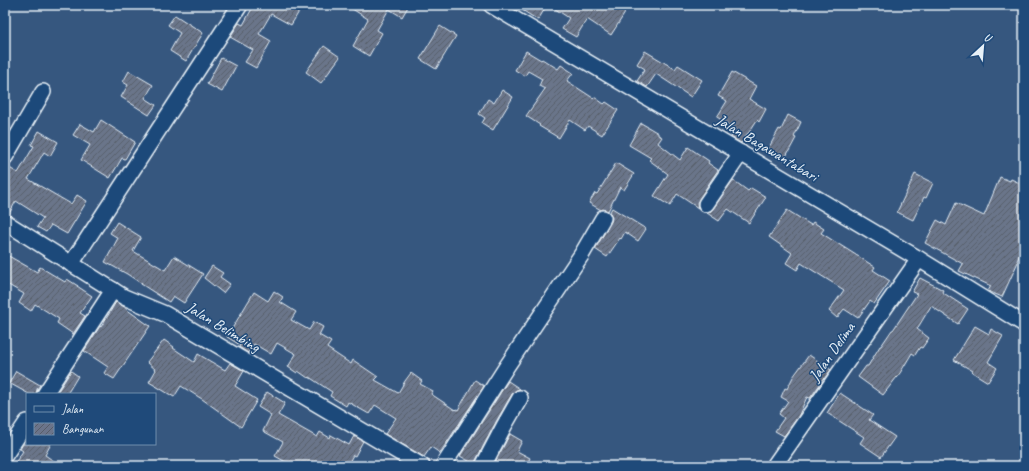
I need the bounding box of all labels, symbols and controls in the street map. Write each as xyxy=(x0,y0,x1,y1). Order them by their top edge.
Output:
north arrow xyxy=(963,26,1003,66)
text: U xyxy=(982,30,995,46)
street label: Jalan Bagawantabari xyxy=(711,109,823,187)
street label: Jalan Belimbing xyxy=(182,297,265,358)
street label: Jalan Delima xyxy=(804,317,860,386)
legend xyxy=(26,393,156,445)
text: Jalan xyxy=(61,401,84,417)
text: Bangunan xyxy=(62,421,104,437)

